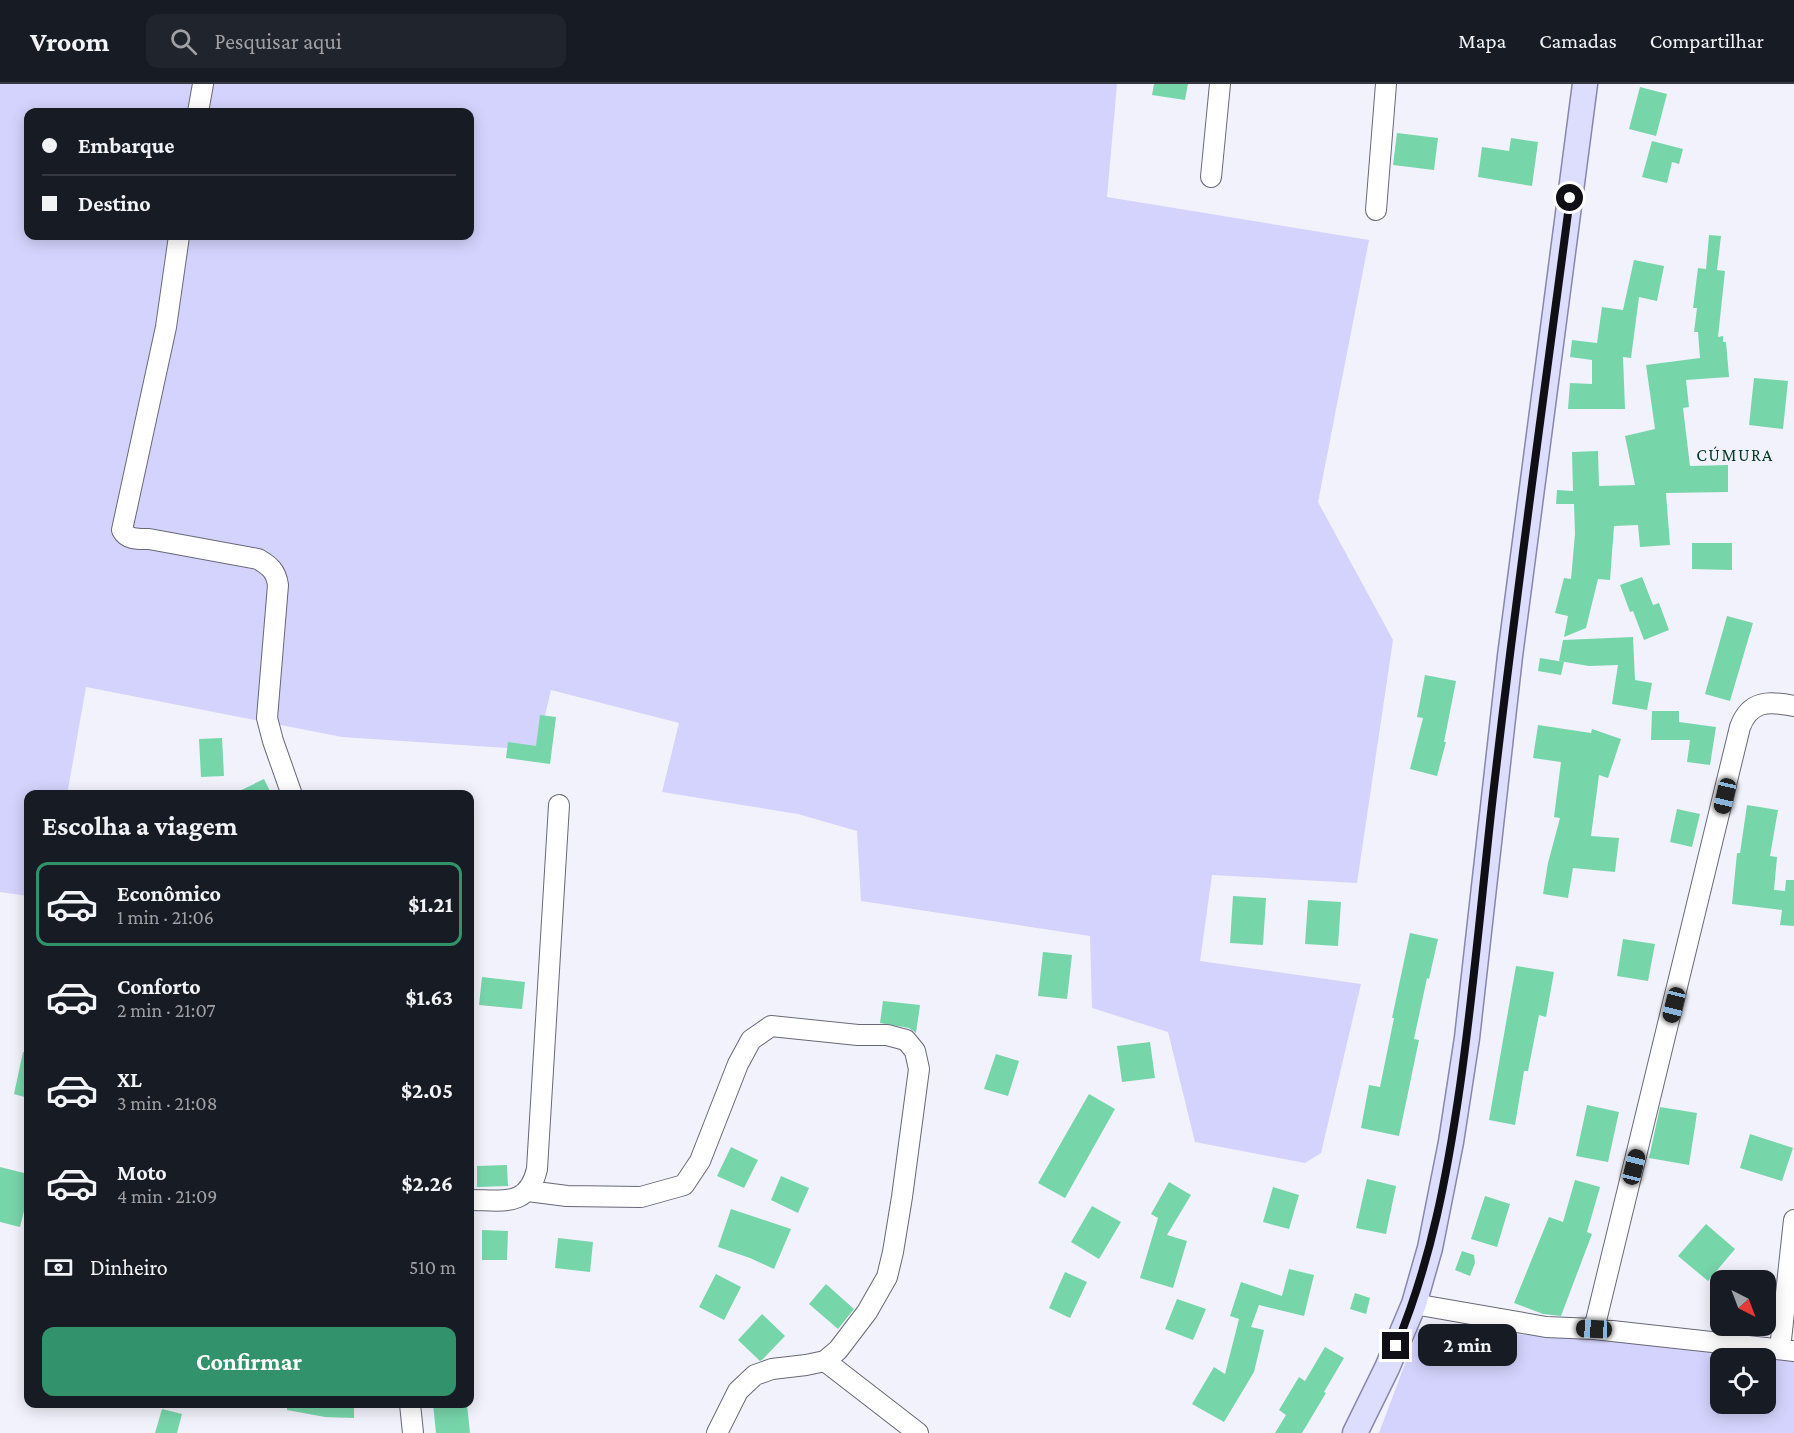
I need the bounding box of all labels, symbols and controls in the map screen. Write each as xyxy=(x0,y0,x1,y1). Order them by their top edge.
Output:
search box xyxy=(146,14,566,68)
icon: search xyxy=(167,25,200,58)
text: Vroom xyxy=(30,26,110,57)
text: Pesquisar aqui xyxy=(215,29,342,54)
text: Mapa xyxy=(1458,29,1506,53)
text: Camadas xyxy=(1539,29,1617,53)
text: Compartilhar xyxy=(1650,29,1764,53)
text: Embarque xyxy=(78,133,175,158)
route start xyxy=(1556,184,1583,211)
text: Destino xyxy=(78,191,151,216)
district label: CÚMURA xyxy=(1696,445,1774,465)
car xyxy=(1712,776,1738,816)
text: Escolha a viagem xyxy=(42,811,238,841)
icon: car xyxy=(45,877,99,931)
text: Econômico xyxy=(117,881,221,906)
text: $1.21 xyxy=(408,892,453,917)
text: 1 min · 21:06 xyxy=(117,906,214,928)
icon: car xyxy=(45,970,99,1024)
text: Conforto xyxy=(117,974,201,999)
text: $1.63 xyxy=(405,985,453,1010)
car xyxy=(1661,985,1687,1025)
text: 2 min · 21:07 xyxy=(117,999,215,1021)
icon: car xyxy=(45,1063,99,1117)
text: XL xyxy=(117,1067,142,1092)
text: $2.05 xyxy=(401,1078,453,1103)
text: 3 min · 21:08 xyxy=(117,1092,217,1114)
car xyxy=(1621,1147,1647,1187)
icon: car xyxy=(45,1156,99,1210)
text: Moto xyxy=(117,1160,167,1185)
text: $2.26 xyxy=(401,1171,453,1196)
text: 4 min · 21:09 xyxy=(117,1185,218,1207)
icon: cash xyxy=(42,1251,75,1284)
text: Dinheiro xyxy=(90,1255,168,1280)
text: 510 m xyxy=(409,1256,456,1278)
north arrow xyxy=(1710,1270,1776,1336)
map controls xyxy=(1710,1270,1776,1414)
car xyxy=(1576,1319,1612,1339)
callout: 2 min xyxy=(1417,1325,1516,1367)
button: Confirmar xyxy=(42,1327,456,1396)
route end xyxy=(1382,1332,1409,1359)
text: 2 min xyxy=(1443,1334,1492,1356)
button: locate xyxy=(1710,1348,1776,1414)

